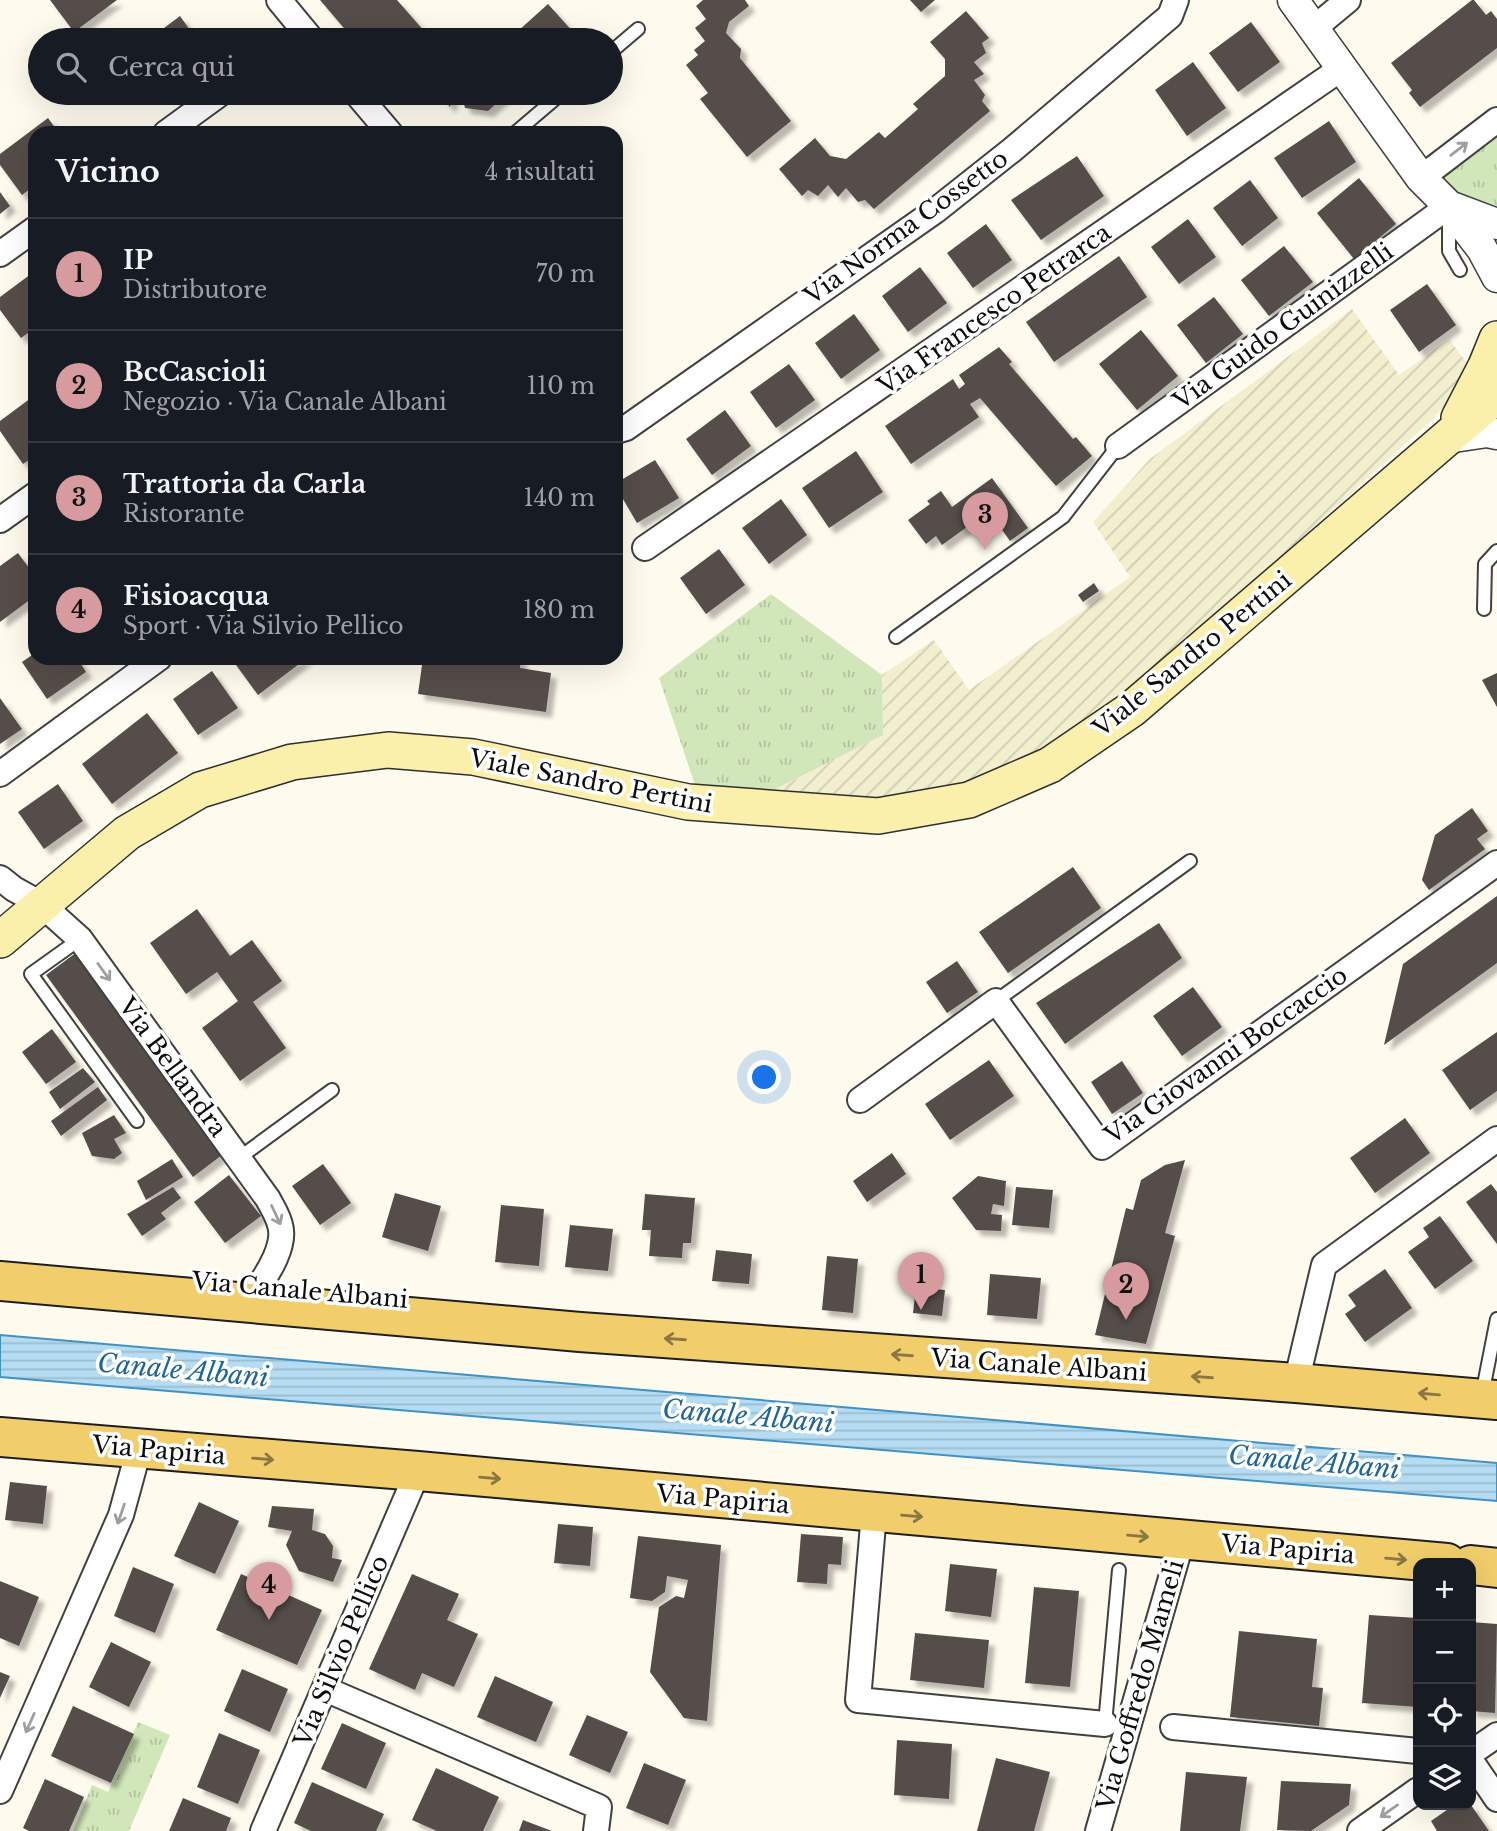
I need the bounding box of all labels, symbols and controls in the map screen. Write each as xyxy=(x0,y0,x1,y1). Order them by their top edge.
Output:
search box xyxy=(28,28,623,105)
icon: search xyxy=(52,48,90,86)
text: Cerca qui xyxy=(108,51,235,83)
one-way arrow xyxy=(1449,142,1468,157)
street label: Via Norma Cossetto xyxy=(798,143,1014,311)
text: Vicino xyxy=(56,153,160,190)
text: 4 risultati xyxy=(485,158,595,186)
street label: Via Francesco Petrarca xyxy=(871,217,1117,401)
street label: Via Guido Guinizzelli xyxy=(1167,236,1399,416)
text: IP xyxy=(123,244,153,276)
text: 1 xyxy=(74,260,84,288)
text: 70 m xyxy=(536,260,595,288)
text: Distributore xyxy=(123,276,267,304)
text: BcCascioli xyxy=(123,356,267,388)
text: 2 xyxy=(72,372,86,400)
text: 110 m xyxy=(527,372,595,400)
text: Negozio · Via Canale Albani xyxy=(123,388,447,416)
text: Trattoria da Carla xyxy=(123,468,366,500)
text: 3 xyxy=(72,484,86,512)
text: 140 m xyxy=(524,484,595,512)
pin: 3 xyxy=(962,492,1008,550)
text: Ristorante xyxy=(123,500,245,528)
street label: Viale Sandro Pertini xyxy=(1086,565,1297,744)
text: Fisioacqua xyxy=(123,580,269,612)
text: 4 xyxy=(71,596,87,624)
text: 180 m xyxy=(523,596,595,624)
text: Sport · Via Silvio Pellico xyxy=(123,612,404,640)
street label: Viale Sandro Pertini xyxy=(466,743,715,819)
street label: Via Giovanni Boccaccio xyxy=(1098,960,1353,1150)
one-way arrow xyxy=(96,962,111,980)
street label: Via Bellandra xyxy=(112,991,234,1143)
your location xyxy=(747,1060,781,1094)
one-way arrow xyxy=(270,1204,283,1225)
pin: 1 xyxy=(898,1252,944,1310)
pin: 2 xyxy=(1103,1262,1149,1320)
street label: Via Canale Albani xyxy=(190,1266,409,1314)
one-way arrow xyxy=(664,1332,687,1345)
street label: Via Canale Albani xyxy=(929,1343,1148,1387)
water label: Canale Albani xyxy=(96,1347,270,1393)
one-way arrow xyxy=(891,1348,914,1361)
one-way arrow xyxy=(1191,1370,1214,1383)
one-way arrow xyxy=(1418,1387,1441,1400)
water label: Canale Albani xyxy=(661,1393,835,1439)
street label: Via Papiria xyxy=(90,1430,228,1470)
water label: Canale Albani xyxy=(1227,1439,1401,1485)
one-way arrow xyxy=(252,1453,274,1466)
one-way arrow xyxy=(478,1472,501,1485)
street label: Via Papiria xyxy=(654,1479,792,1519)
one-way arrow xyxy=(114,1503,126,1525)
one-way arrow xyxy=(900,1510,923,1523)
street label: Via Papiria xyxy=(1219,1529,1357,1569)
one-way arrow xyxy=(1127,1530,1149,1543)
street label: Via Silvio Pellico xyxy=(287,1551,394,1752)
one-way arrow xyxy=(1384,1553,1407,1566)
street label: Via Goffredo Mameli xyxy=(1090,1556,1190,1815)
map controls xyxy=(1413,1558,1476,1810)
button: + xyxy=(1413,1558,1476,1621)
pin: 4 xyxy=(246,1562,292,1620)
button: − xyxy=(1413,1621,1476,1684)
button: locate xyxy=(1413,1684,1476,1747)
one-way arrow xyxy=(23,1711,36,1733)
button: layers xyxy=(1413,1747,1476,1810)
one-way arrow xyxy=(1380,1804,1399,1818)

